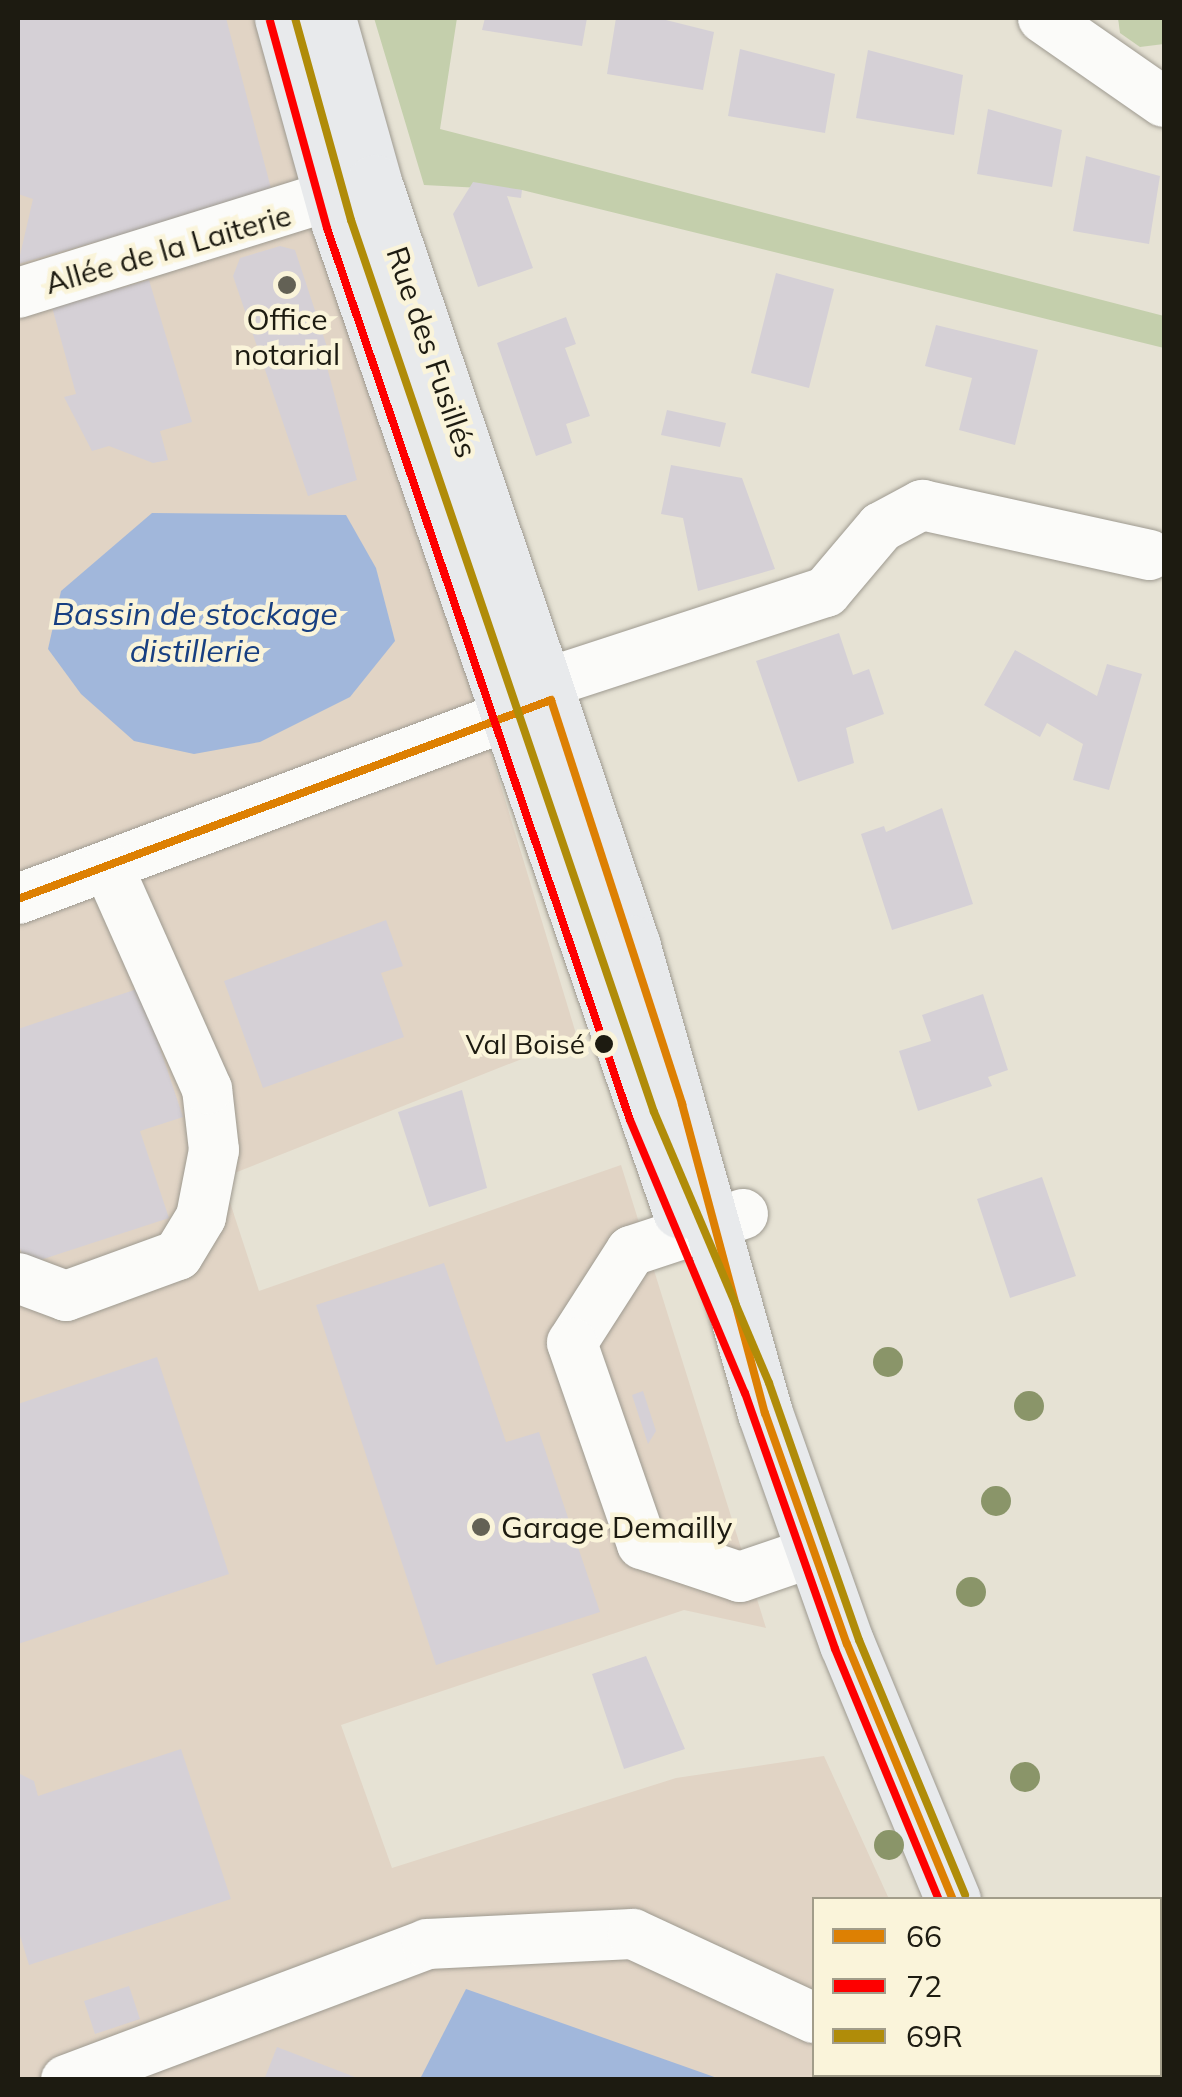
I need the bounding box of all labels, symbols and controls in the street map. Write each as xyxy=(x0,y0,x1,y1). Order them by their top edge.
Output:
street label: Allée de la Laiterie xyxy=(41,197,295,301)
street label: Rue des Fusillés xyxy=(379,242,485,462)
marker: Office notarial xyxy=(276,274,298,296)
place label: Office notarial xyxy=(234,301,340,372)
water label: Bassin de stockage distillerie xyxy=(52,595,338,670)
place label: Val Boisé xyxy=(465,1027,585,1061)
marker: Val Boisé xyxy=(594,1034,614,1054)
place label: Garage Demailly xyxy=(501,1509,732,1545)
marker: Garage Demailly xyxy=(470,1516,492,1538)
legend xyxy=(812,1897,1162,2077)
text: 66 xyxy=(906,1917,942,1955)
text: 72 xyxy=(906,1967,942,2005)
text: 69R xyxy=(906,2017,963,2055)

